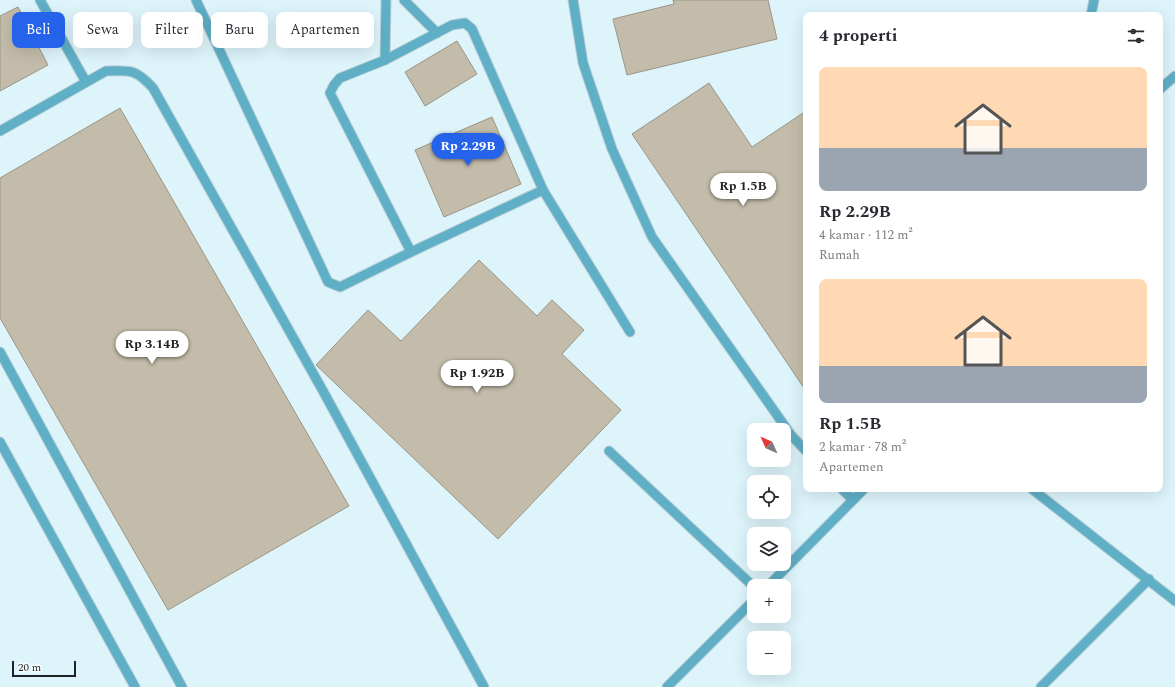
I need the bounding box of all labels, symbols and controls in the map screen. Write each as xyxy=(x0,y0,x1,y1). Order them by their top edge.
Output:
chip: Beli xyxy=(12,12,65,48)
chip: Sewa xyxy=(73,12,133,48)
chip: Filter xyxy=(141,12,203,48)
chip: Baru xyxy=(211,12,268,48)
chip: Apartemen xyxy=(276,12,374,48)
text: 4 properti xyxy=(819,23,897,49)
icon: filters xyxy=(1125,25,1147,47)
icon: home xyxy=(947,93,1019,165)
pin: Rp 2.29B xyxy=(427,133,509,167)
text: Rp 2.29B xyxy=(441,136,495,156)
pin: Rp 1.5B xyxy=(706,173,780,207)
text: Rp 1.5B xyxy=(719,176,767,196)
text: Rp 2.29B xyxy=(819,199,891,225)
text: 4 kamar · 112 m² xyxy=(819,225,913,245)
text: Rumah xyxy=(819,245,860,265)
icon: home xyxy=(947,305,1019,377)
pin: Rp 3.14B xyxy=(111,331,193,365)
text: Rp 3.14B xyxy=(125,334,179,354)
pin: Rp 1.92B xyxy=(436,360,518,394)
text: Rp 1.92B xyxy=(450,363,504,383)
text: Rp 1.5B xyxy=(819,411,881,437)
north arrow xyxy=(747,423,791,467)
map controls xyxy=(747,423,791,675)
text: 2 kamar · 78 m² xyxy=(819,437,906,457)
text: Apartemen xyxy=(819,457,884,477)
button: locate xyxy=(747,475,791,519)
button: layers xyxy=(747,527,791,571)
button: + xyxy=(747,579,791,623)
button: − xyxy=(747,631,791,675)
scale bar xyxy=(12,659,76,678)
text: 20 m xyxy=(18,659,41,676)

